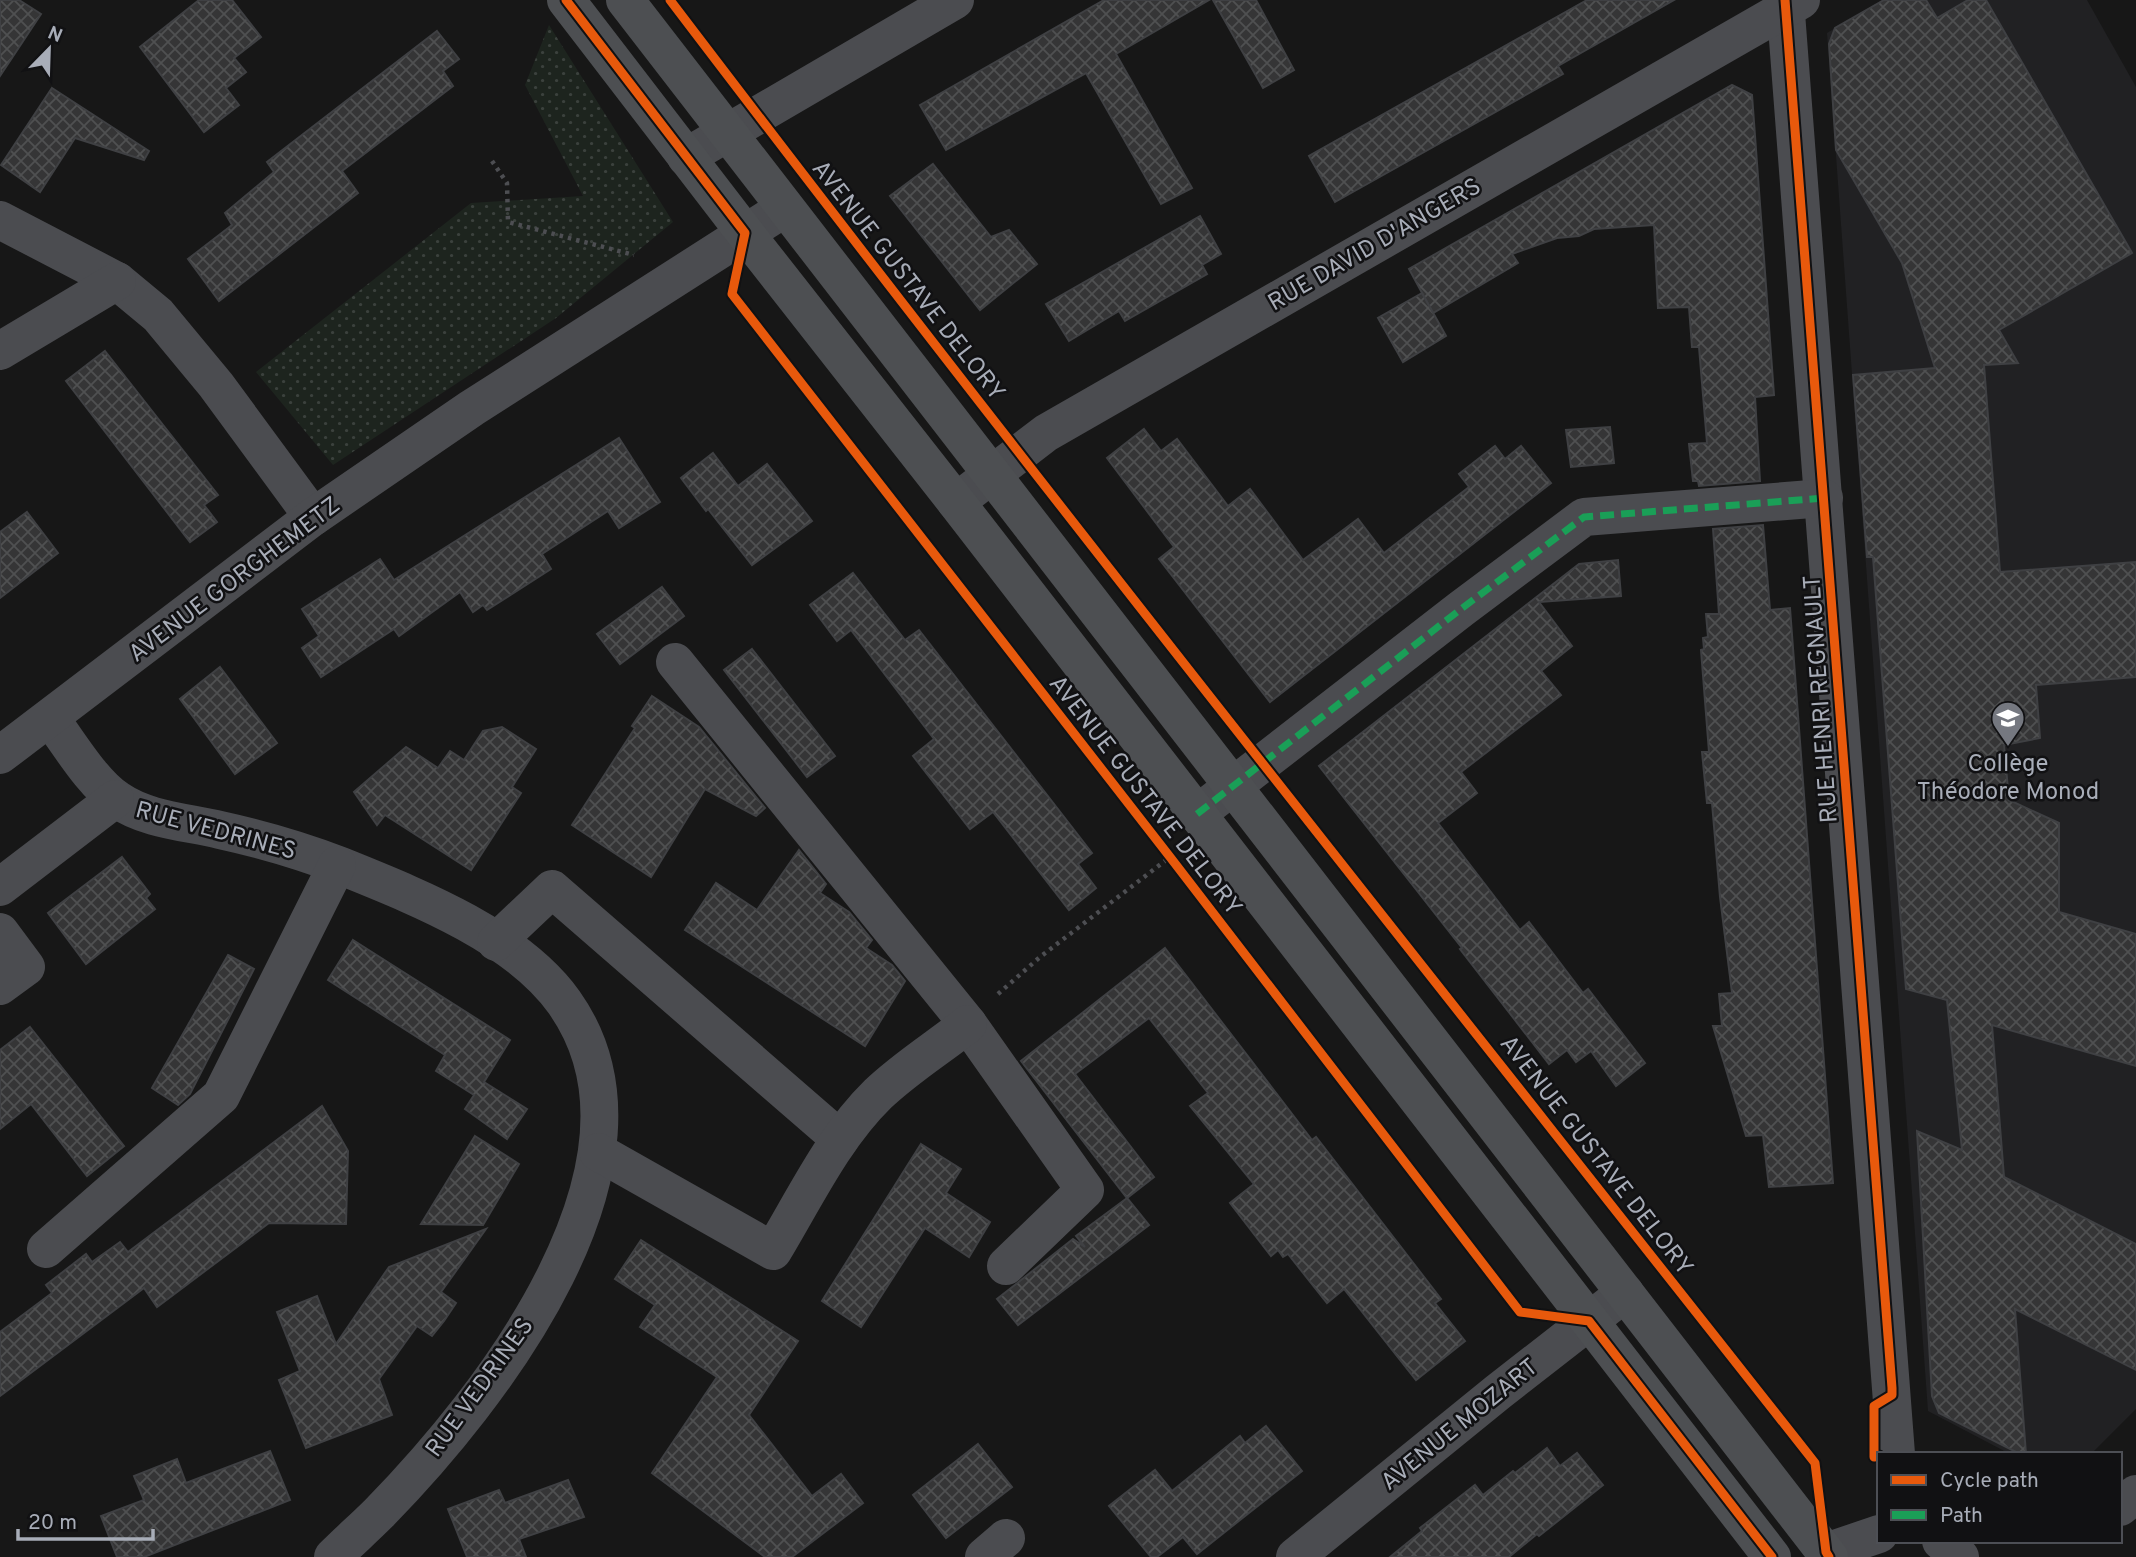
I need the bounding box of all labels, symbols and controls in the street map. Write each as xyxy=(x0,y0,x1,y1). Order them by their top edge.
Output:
north arrow xyxy=(14,14,84,84)
text: N xyxy=(44,21,66,49)
street label: AVENUE GUSTAVE DELORY xyxy=(804,155,1011,407)
street label: RUE DAVID D'ANGERS xyxy=(1263,172,1487,319)
street label: AVENUE GORGHEMETZ xyxy=(123,491,347,670)
street label: RUE HENRI REGNAULT xyxy=(1798,574,1846,824)
street label: AVENUE GUSTAVE DELORY xyxy=(1041,670,1248,922)
school or university icon: Collège Théodore Monod xyxy=(1989,699,2027,748)
place label: Collège Théodore Monod xyxy=(1917,750,2099,808)
street label: RUE VEDRINES xyxy=(132,796,299,868)
street label: AVENUE GUSTAVE DELORY xyxy=(1492,1030,1699,1282)
street label: RUE VEDRINES xyxy=(420,1313,541,1464)
street label: AVENUE MOZART xyxy=(1375,1353,1545,1498)
legend xyxy=(1877,1452,2122,1543)
text: Cycle path xyxy=(1940,1468,2039,1495)
scale bar xyxy=(18,1498,152,1542)
text: Path xyxy=(1940,1503,1983,1530)
text: 20 m xyxy=(28,1510,77,1537)

